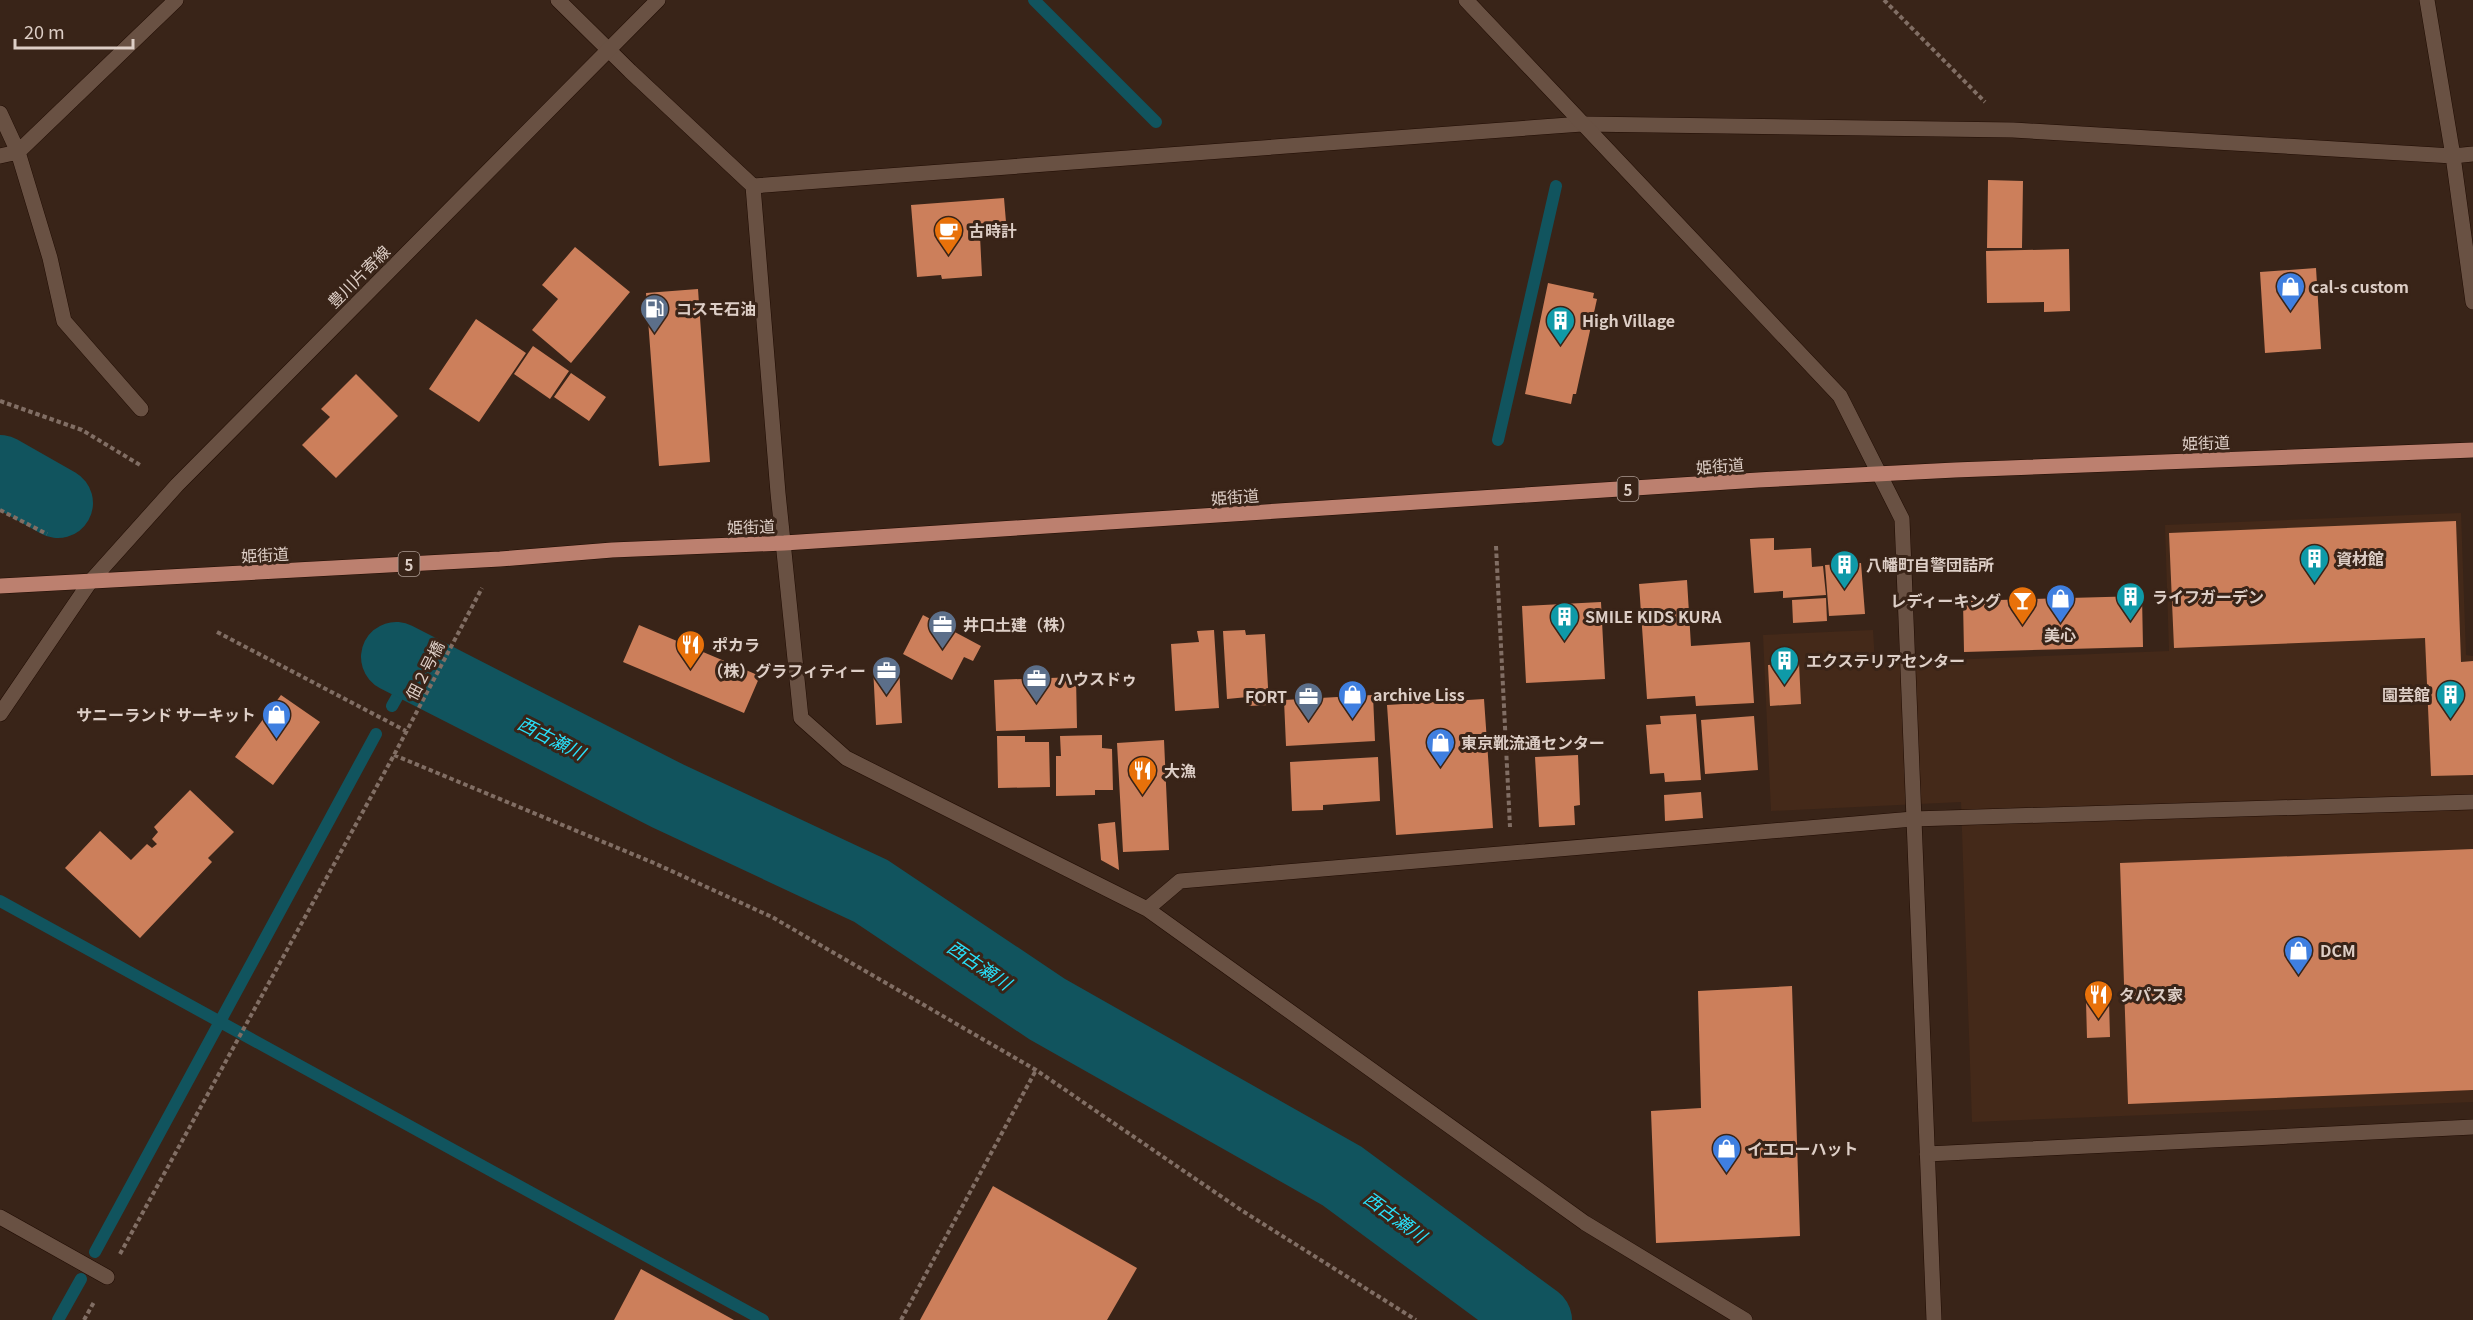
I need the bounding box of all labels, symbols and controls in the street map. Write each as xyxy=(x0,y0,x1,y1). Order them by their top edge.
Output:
scale bar xyxy=(15,12,134,50)
text: 20 m xyxy=(24,18,65,44)
cafe icon: 古時計 xyxy=(932,214,964,256)
place label: 古時計 xyxy=(969,218,1017,242)
street label: 豊川片寄線 xyxy=(321,239,395,313)
shop icon: cal-s custom xyxy=(2274,270,2306,312)
place label: cal-s custom xyxy=(2311,274,2409,298)
fuel station icon: コスモ石油 xyxy=(639,292,671,334)
place label: コスモ石油 xyxy=(676,296,756,320)
building icon: High Village xyxy=(1545,304,1577,346)
place label: High Village xyxy=(1582,308,1675,332)
street label: 姫街道 xyxy=(2182,429,2230,455)
street label: 姫街道 xyxy=(1695,451,1745,479)
road number: 5 xyxy=(1618,477,1638,501)
street label: 姫街道 xyxy=(1210,482,1260,510)
street label: 姫街道 xyxy=(727,513,775,539)
street label: 姫街道 xyxy=(240,541,290,567)
building icon: 資材館 xyxy=(2299,542,2331,584)
place label: 資材館 xyxy=(2336,546,2384,570)
building icon: 八幡町自警団詰所 xyxy=(1829,548,1861,590)
road number: 5 xyxy=(398,552,420,576)
place label: 八幡町自警団詰所 xyxy=(1866,552,1994,576)
building icon: ライフガーデン xyxy=(2115,580,2147,622)
shop icon: 美心 xyxy=(2044,582,2076,624)
bar icon: レディーキング xyxy=(2006,584,2038,626)
place label: ライフガーデン xyxy=(2152,584,2264,608)
place label: レディーキング xyxy=(1891,588,2001,612)
building icon: SMILE KIDS KURA xyxy=(1548,600,1580,642)
place label: SMILE KIDS KURA xyxy=(1585,604,1722,628)
office icon: 井口土建（株） xyxy=(926,608,958,650)
place label: 井口土建（株） xyxy=(963,612,1075,636)
place label: 美心 xyxy=(2044,622,2076,646)
restaurant icon: ポカラ xyxy=(675,628,707,670)
place label: ポカラ xyxy=(712,632,760,656)
street label: 佃２号橋 xyxy=(399,636,449,704)
building icon: エクステリアセンター xyxy=(1769,644,1801,686)
place label: エクステリアセンター xyxy=(1806,648,1965,672)
office icon: （株）グラフィティー xyxy=(871,654,903,696)
place label: （株）グラフィティー xyxy=(707,658,866,682)
office icon: ハウスドゥ xyxy=(1020,662,1052,704)
place label: ハウスドゥ xyxy=(1057,666,1137,690)
shop icon: archive Liss xyxy=(1336,678,1368,720)
building icon: 園芸館 xyxy=(2435,678,2467,720)
office icon: FORT xyxy=(1292,680,1324,722)
place label: archive Liss xyxy=(1373,682,1465,706)
place label: 園芸館 xyxy=(2382,682,2430,706)
place label: FORT xyxy=(1245,684,1287,708)
shop icon: サニーランド サーキット xyxy=(261,698,293,740)
place label: サニーランド サーキット xyxy=(76,702,256,726)
water label: 西古瀬川 xyxy=(514,709,592,766)
shop icon: 東京靴流通センター xyxy=(1424,726,1456,768)
place label: 東京靴流通センター xyxy=(1461,730,1605,754)
restaurant icon: 大漁 xyxy=(1127,754,1159,796)
place label: 大漁 xyxy=(1164,758,1196,782)
water label: 西古瀬川 xyxy=(943,933,1019,996)
shop icon: DCM xyxy=(2283,934,2315,976)
place label: DCM xyxy=(2320,938,2356,962)
restaurant icon: タパス家 xyxy=(2082,978,2114,1020)
place label: タパス家 xyxy=(2119,982,2183,1006)
shop icon: イエローハット xyxy=(1710,1132,1742,1174)
place label: イエローハット xyxy=(1747,1136,1859,1160)
water label: 西古瀬川 xyxy=(1359,1184,1434,1249)

